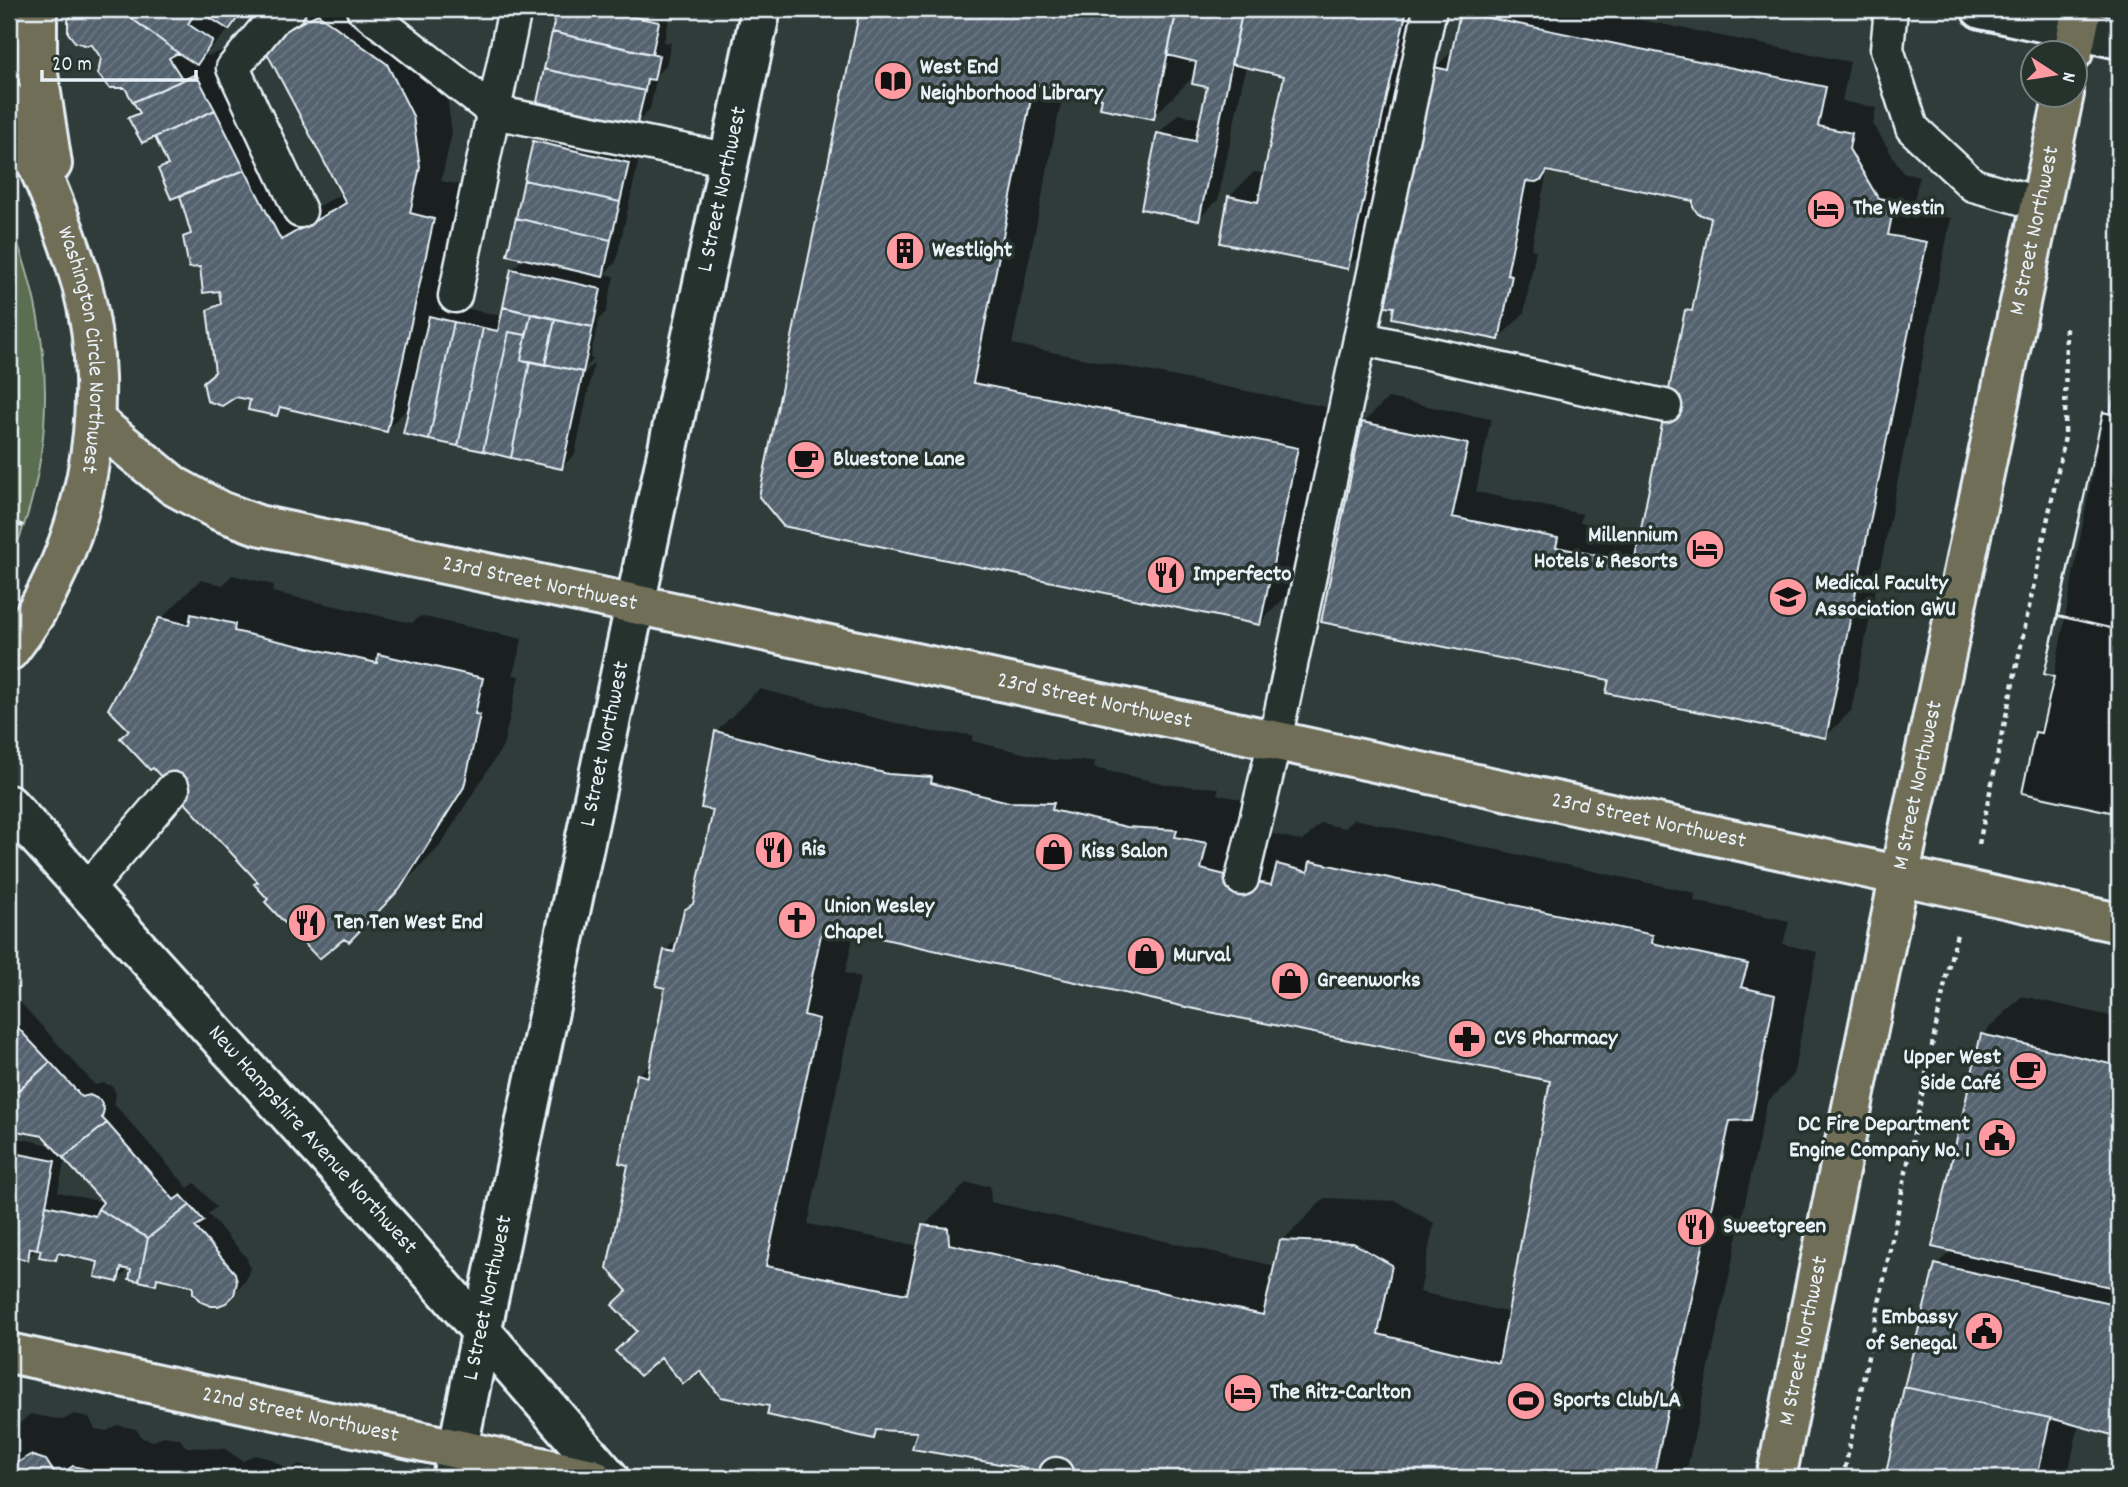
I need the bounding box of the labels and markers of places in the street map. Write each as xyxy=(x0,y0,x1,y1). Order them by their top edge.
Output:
place label: West End Neighborhood Library xyxy=(920,52,1105,111)
library icon: West End Neighborhood Library xyxy=(872,60,914,102)
hotel icon: The Westin xyxy=(1805,188,1847,230)
place label: The Westin xyxy=(1853,193,1945,226)
building icon: Westlight xyxy=(884,230,926,272)
place label: Westlight xyxy=(932,235,1013,268)
cafe icon: Bluestone Lane xyxy=(785,439,827,481)
place label: Bluestone Lane xyxy=(833,444,965,477)
place label: Millennium Hotels & Resorts xyxy=(1534,520,1678,579)
hotel icon: Millennium Hotels & Resorts xyxy=(1684,528,1726,570)
restaurant icon: Imperfecto xyxy=(1145,554,1187,596)
place label: Imperfecto xyxy=(1193,559,1291,592)
place label: Medical Faculty Association GWU xyxy=(1815,568,1956,627)
school or university icon: Medical Faculty Association GWU xyxy=(1767,576,1809,618)
restaurant icon: Ris xyxy=(753,829,795,871)
shop icon: Kiss Salon xyxy=(1033,831,1075,873)
place label: Ris xyxy=(801,834,826,867)
place label: Kiss Salon xyxy=(1081,836,1168,869)
place label: Union Wesley Chapel xyxy=(824,891,936,950)
church icon: Union Wesley Chapel xyxy=(776,899,818,941)
restaurant icon: Ten Ten West End xyxy=(286,902,328,944)
place label: Ten Ten West End xyxy=(334,907,483,940)
shop icon: Murval xyxy=(1125,935,1167,977)
place label: Murval xyxy=(1173,940,1231,973)
shop icon: Greenworks xyxy=(1269,960,1311,1002)
place label: Greenworks xyxy=(1317,965,1421,998)
pharmacy icon: CVS Pharmacy xyxy=(1446,1018,1488,1060)
place label: CVS Pharmacy xyxy=(1494,1023,1619,1056)
place label: Upper West Side Café xyxy=(1903,1042,2001,1101)
cafe icon: Upper West Side Café xyxy=(2007,1050,2049,1092)
place label: DC Fire Department Engine Company No. 1 xyxy=(1789,1109,1971,1168)
public building icon: DC Fire Department Engine Company No. 1 xyxy=(1976,1117,2018,1159)
restaurant icon: Sweetgreen xyxy=(1675,1206,1717,1248)
place label: Sweetgreen xyxy=(1723,1211,1827,1244)
place label: Embassy of Senegal xyxy=(1866,1302,1959,1361)
public building icon: Embassy of Senegal xyxy=(1963,1310,2005,1352)
hotel icon: The Ritz-Carlton xyxy=(1222,1372,1264,1414)
place label: The Ritz-Carlton xyxy=(1270,1377,1412,1410)
sports icon: Sports Club/LA xyxy=(1505,1380,1547,1422)
place label: Sports Club/LA xyxy=(1553,1385,1681,1418)

